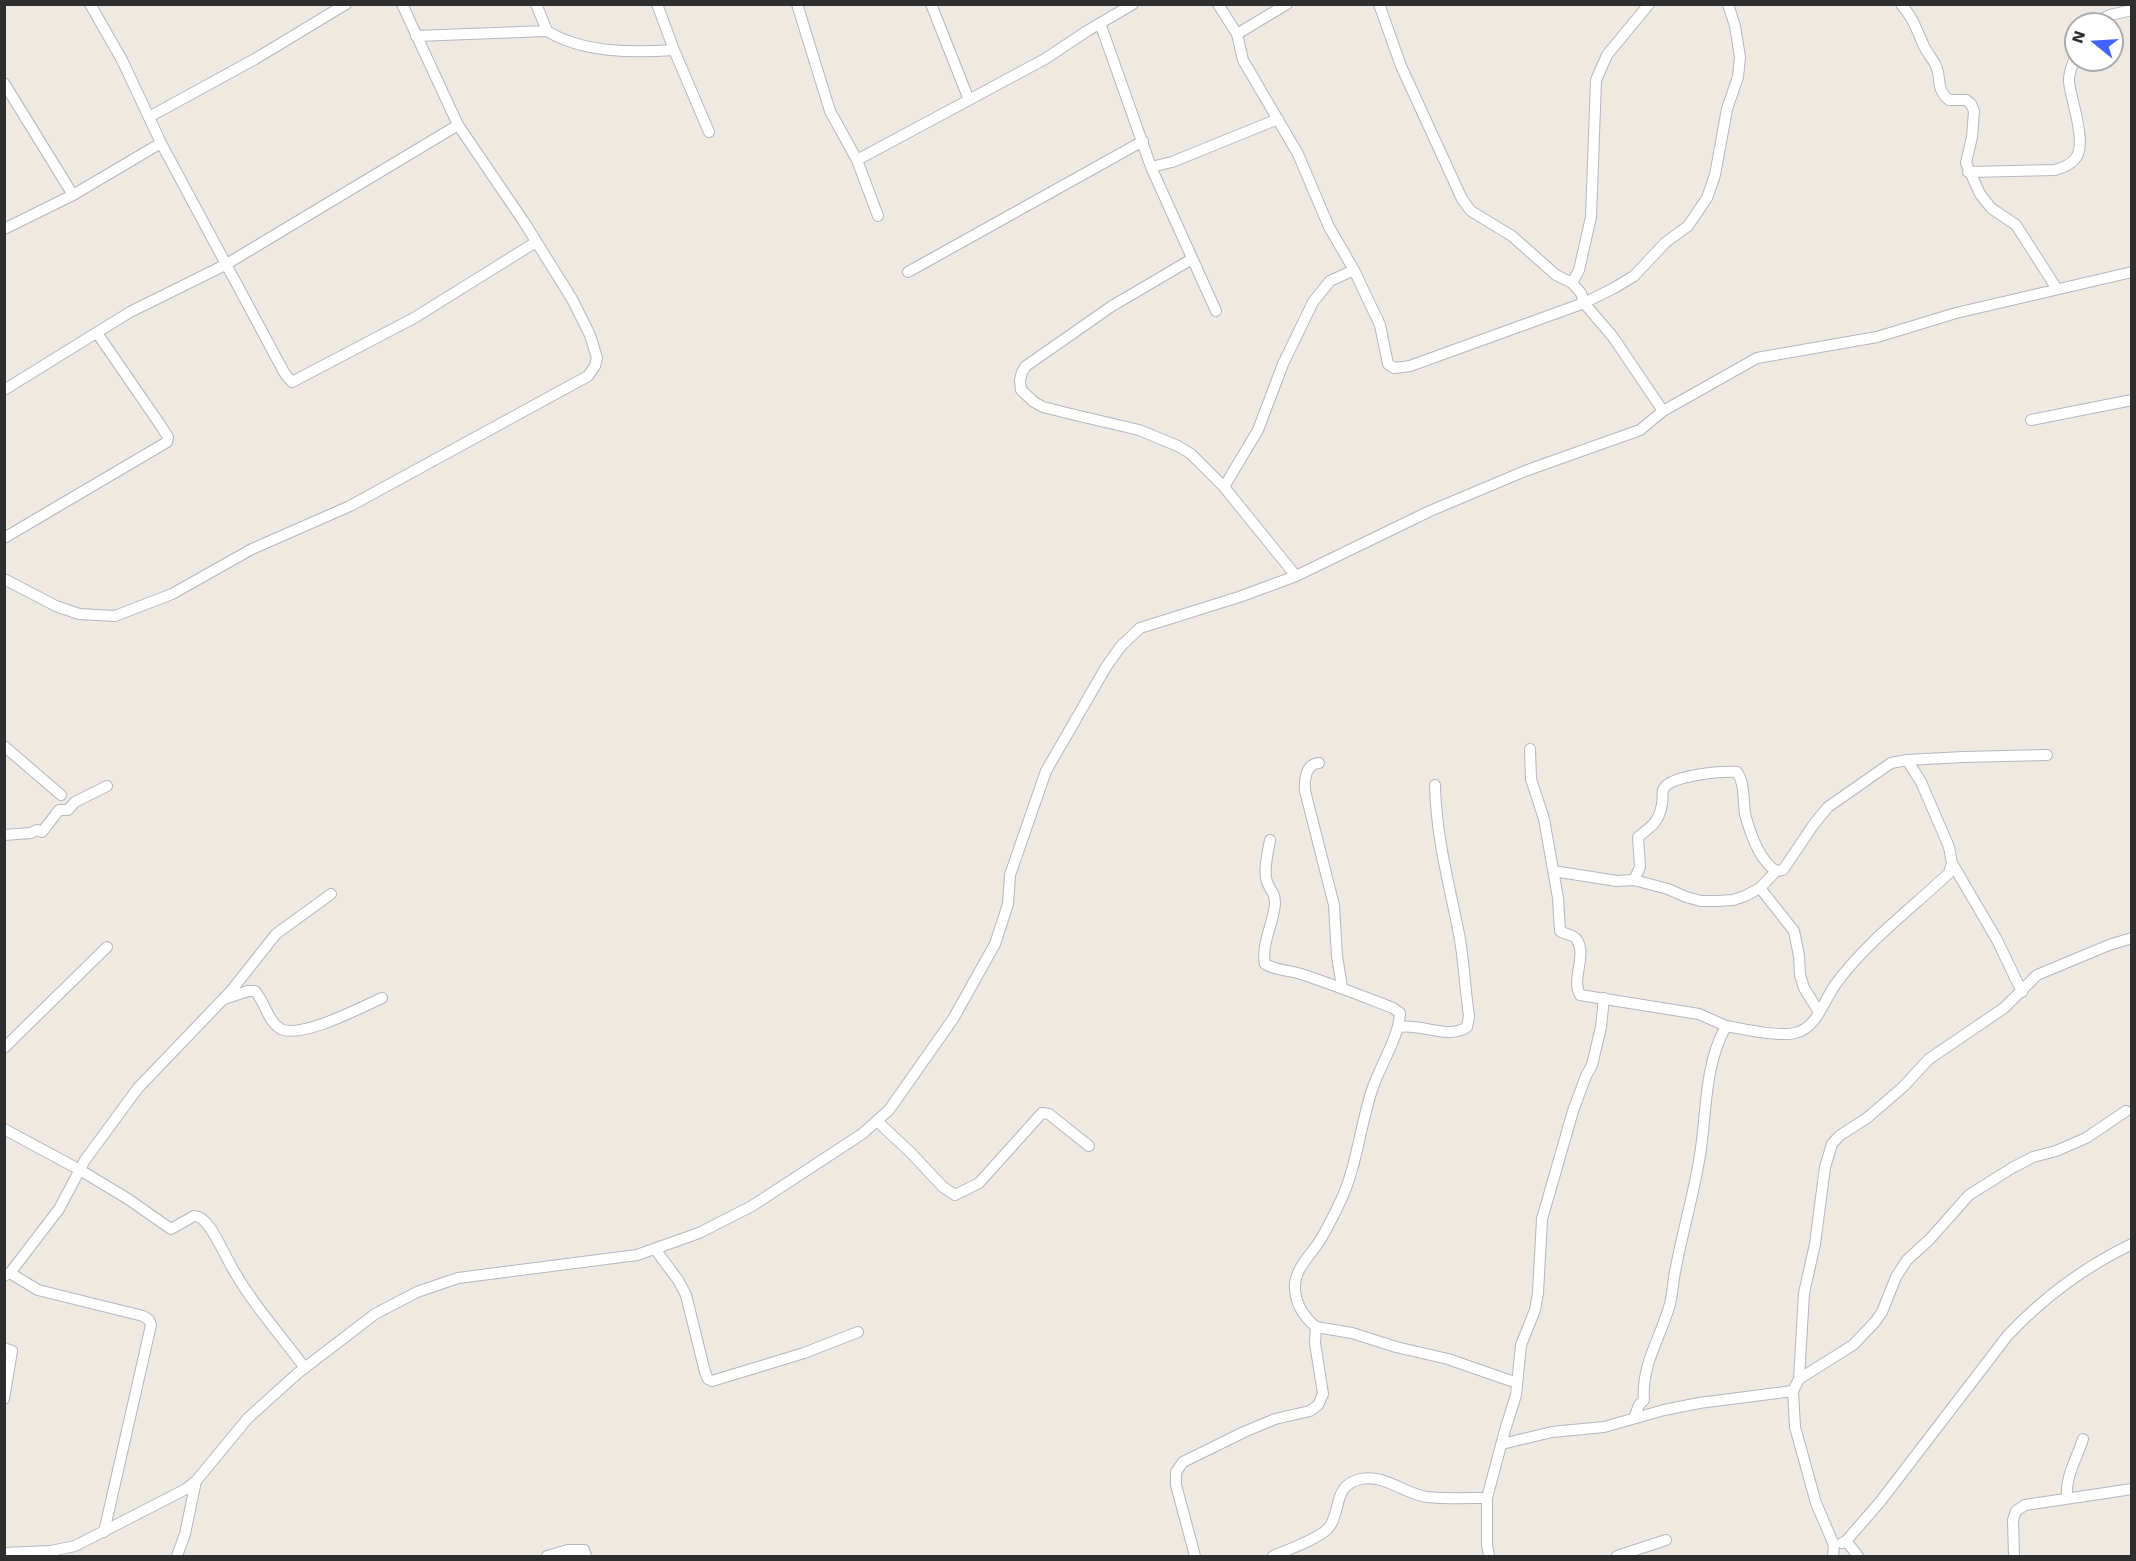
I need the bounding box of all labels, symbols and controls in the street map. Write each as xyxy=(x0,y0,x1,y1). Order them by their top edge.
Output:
north arrow xyxy=(2064,12,2124,72)
text: N xyxy=(2067,28,2089,45)

